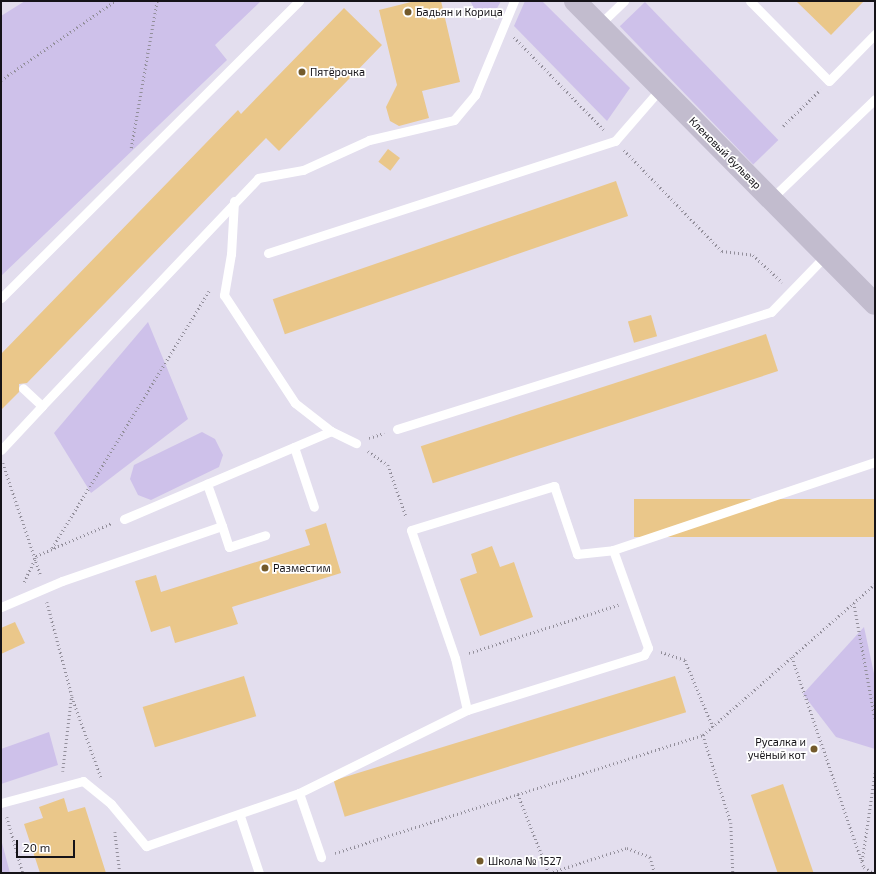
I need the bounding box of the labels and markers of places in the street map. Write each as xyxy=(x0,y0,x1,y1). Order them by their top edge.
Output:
place label: Бадьян и Корица xyxy=(416,5,503,19)
marker: Бадьян и Корица xyxy=(403,7,413,17)
place label: Пятёрочка xyxy=(310,65,365,79)
marker: Пятёрочка xyxy=(297,67,307,77)
place label: Разместим xyxy=(273,561,331,575)
marker: Разместим xyxy=(260,563,270,573)
place label: Русалка и учёный кот xyxy=(748,736,806,762)
marker: Русалка и учёный кот xyxy=(809,744,819,754)
place label: Школа № 1527 xyxy=(488,854,561,868)
marker: Школа № 1527 xyxy=(475,856,485,866)

